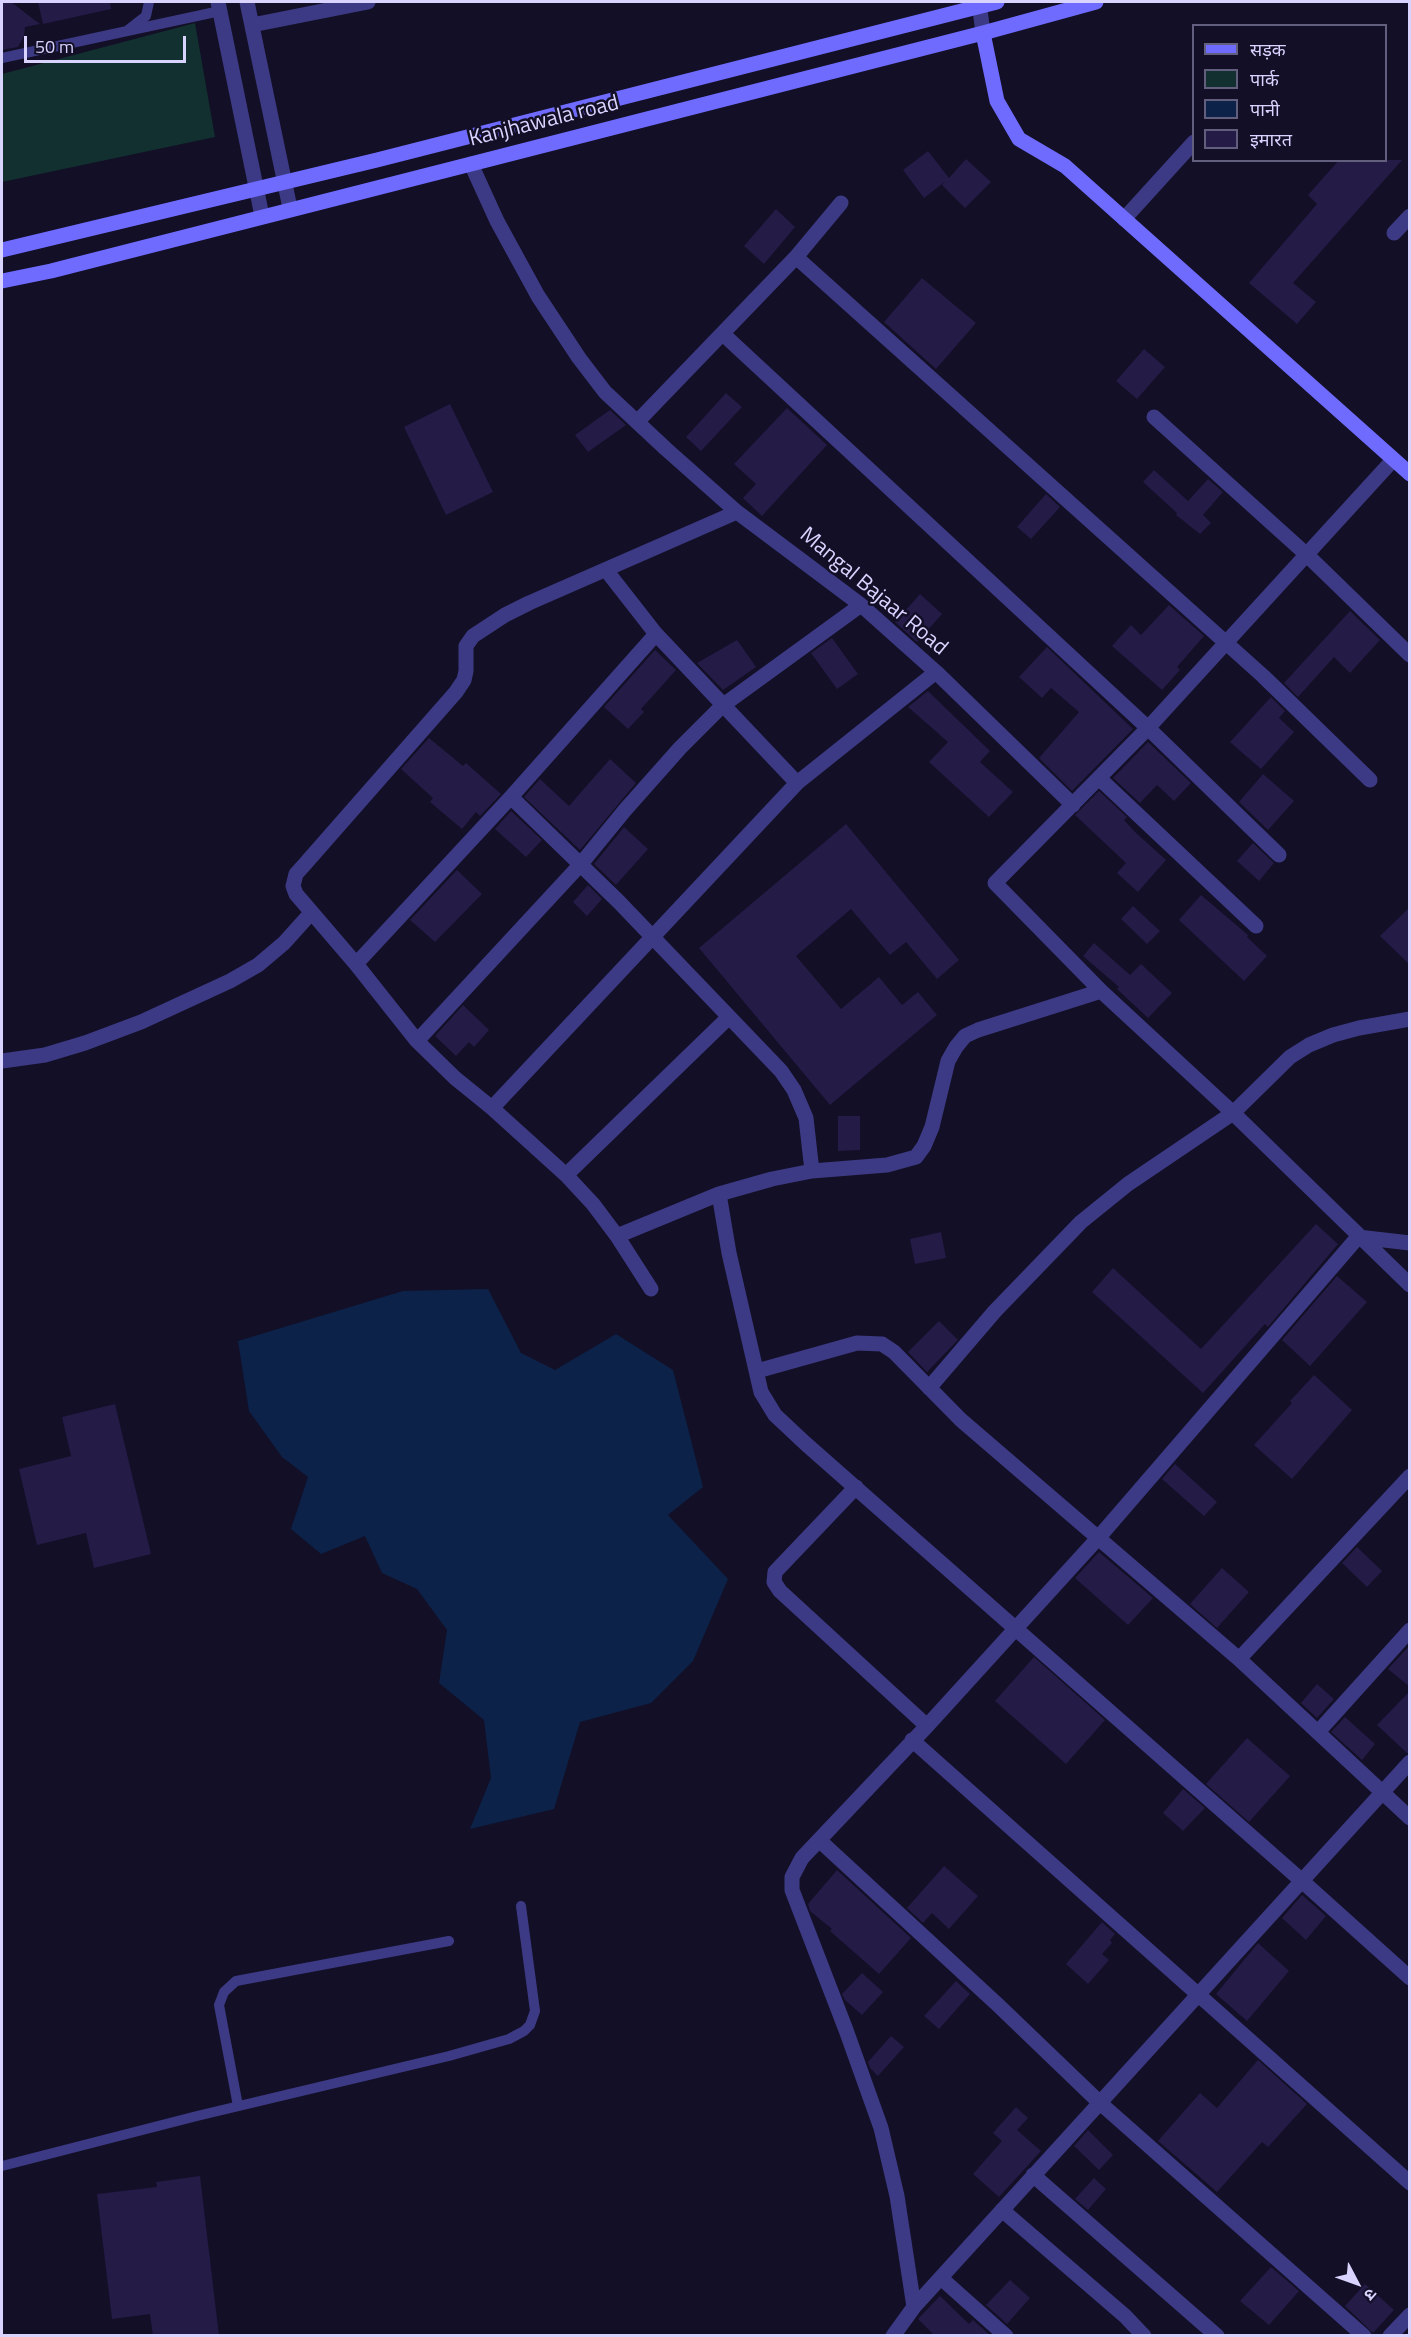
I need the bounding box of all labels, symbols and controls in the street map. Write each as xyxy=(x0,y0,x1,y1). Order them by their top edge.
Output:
scale bar xyxy=(27,24,189,62)
legend xyxy=(1192,24,1387,162)
text: 50 m xyxy=(35,33,74,60)
text: सड़क xyxy=(1250,36,1286,63)
text: पार्क xyxy=(1250,66,1279,93)
street label: Kanjhawala road xyxy=(466,91,622,153)
text: पानी xyxy=(1250,96,1280,123)
text: इमारत xyxy=(1250,126,1292,153)
street label: Mangal Bajaar Road xyxy=(794,522,952,662)
north arrow xyxy=(1327,2253,1387,2313)
text: उ xyxy=(1358,2283,1383,2306)

